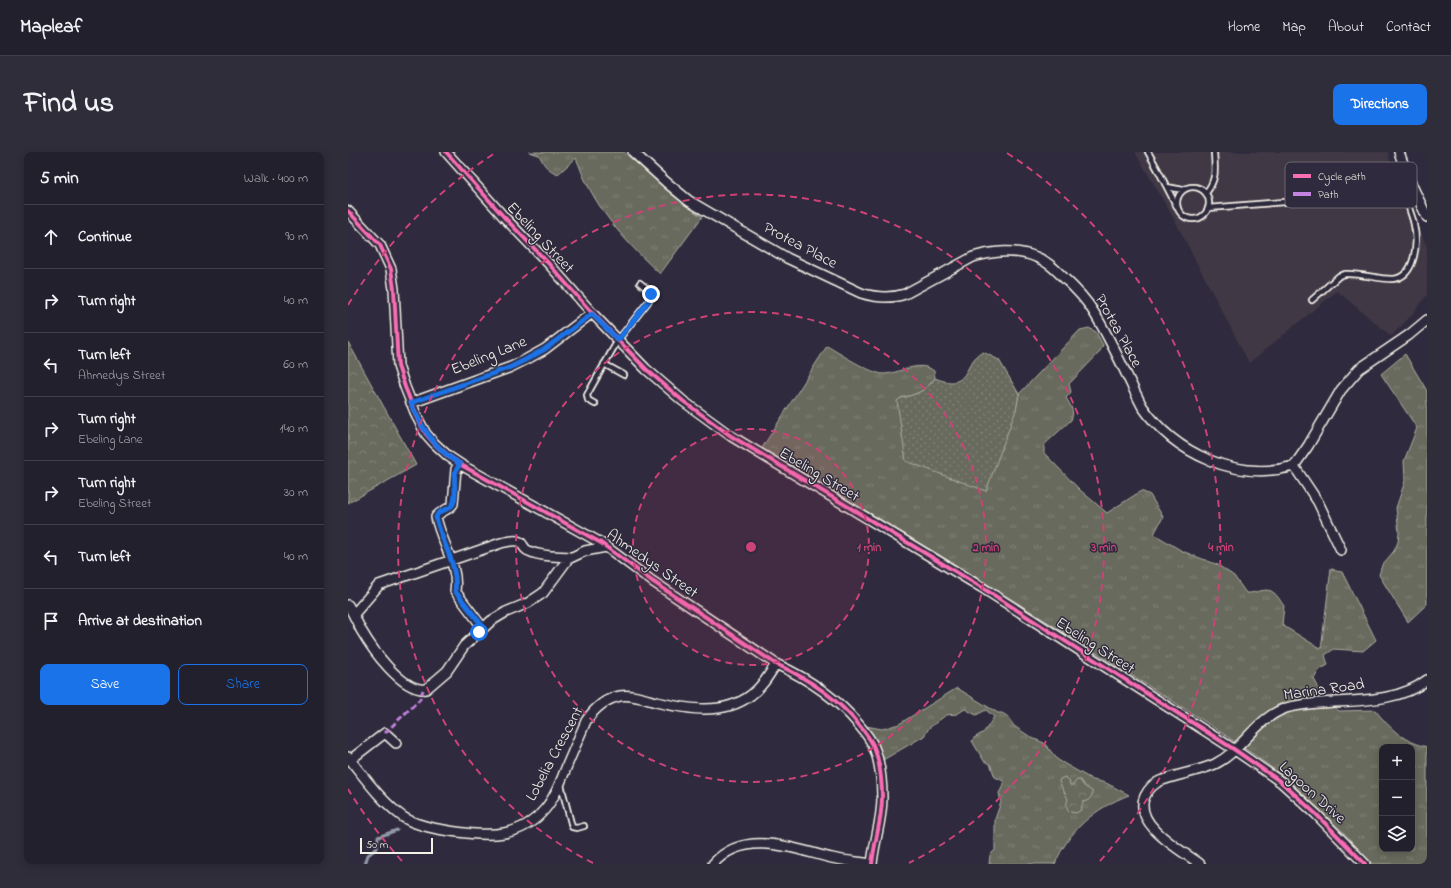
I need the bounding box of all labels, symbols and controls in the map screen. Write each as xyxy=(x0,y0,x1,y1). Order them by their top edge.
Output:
text: Mapleaf xyxy=(20,14,82,41)
text: Home xyxy=(1228,17,1260,38)
text: Map xyxy=(1282,17,1306,38)
text: About xyxy=(1328,17,1364,38)
text: Contact xyxy=(1386,17,1431,38)
text: Find us xyxy=(24,84,114,125)
button: Directions xyxy=(1333,84,1427,125)
legend xyxy=(1285,162,1417,208)
text: 5 min xyxy=(40,166,79,191)
text: Walk · 400 m xyxy=(244,169,308,188)
text: Cycle path xyxy=(1318,169,1366,186)
text: Path xyxy=(1318,187,1339,203)
street label: Ebeling Street xyxy=(500,197,580,280)
street label: Protea Place xyxy=(759,216,842,276)
icon: ahead xyxy=(40,226,62,248)
text: Continue xyxy=(78,226,132,248)
text: 90 m xyxy=(285,227,308,246)
route end xyxy=(642,285,660,303)
icon: right xyxy=(40,290,62,312)
text: Turn right xyxy=(78,290,136,312)
street label: Protea Place xyxy=(1088,290,1148,373)
text: 40 m xyxy=(284,291,308,310)
street label: Ebeling Lane xyxy=(448,330,531,382)
text: Turn left xyxy=(78,344,131,366)
icon: left xyxy=(40,354,62,376)
text: 60 m xyxy=(283,355,308,374)
text: Ahmedys Street xyxy=(78,366,165,385)
text: Turn right xyxy=(78,408,136,430)
icon: right xyxy=(40,418,62,440)
text: 140 m xyxy=(280,419,308,438)
text: Ebeling Lane xyxy=(78,430,143,449)
street label: Ebeling Street xyxy=(774,441,864,509)
text: Turn right xyxy=(78,472,136,494)
icon: right xyxy=(40,482,62,504)
text: 30 m xyxy=(284,483,308,502)
text: Ebeling Street xyxy=(78,494,151,513)
street label: Ahmedys Street xyxy=(601,523,703,605)
text: 1 min xyxy=(857,539,881,557)
text: 2 min xyxy=(972,539,999,557)
text: 3 min xyxy=(1090,539,1117,557)
text: 4 min xyxy=(1207,539,1234,557)
centre of rings xyxy=(744,540,758,554)
icon: left xyxy=(40,546,62,568)
text: Turn left xyxy=(78,546,131,568)
text: 40 m xyxy=(284,547,308,566)
icon: arrive xyxy=(40,610,62,632)
text: Arrive at destination xyxy=(78,610,202,632)
street label: Ebeling Street xyxy=(1051,611,1140,681)
route start xyxy=(470,623,488,641)
button: Save xyxy=(40,664,170,705)
button: Share xyxy=(178,664,308,705)
street label: Marina Road xyxy=(1282,672,1366,708)
street label: Lobelia Crescent xyxy=(520,702,590,806)
map controls xyxy=(1379,744,1415,852)
button: + xyxy=(1379,744,1415,780)
street label: Lagoon Drive xyxy=(1273,756,1352,830)
button: − xyxy=(1379,780,1415,816)
button: layers xyxy=(1379,816,1415,852)
scale bar xyxy=(360,836,433,855)
text: 50 m xyxy=(366,837,388,853)

